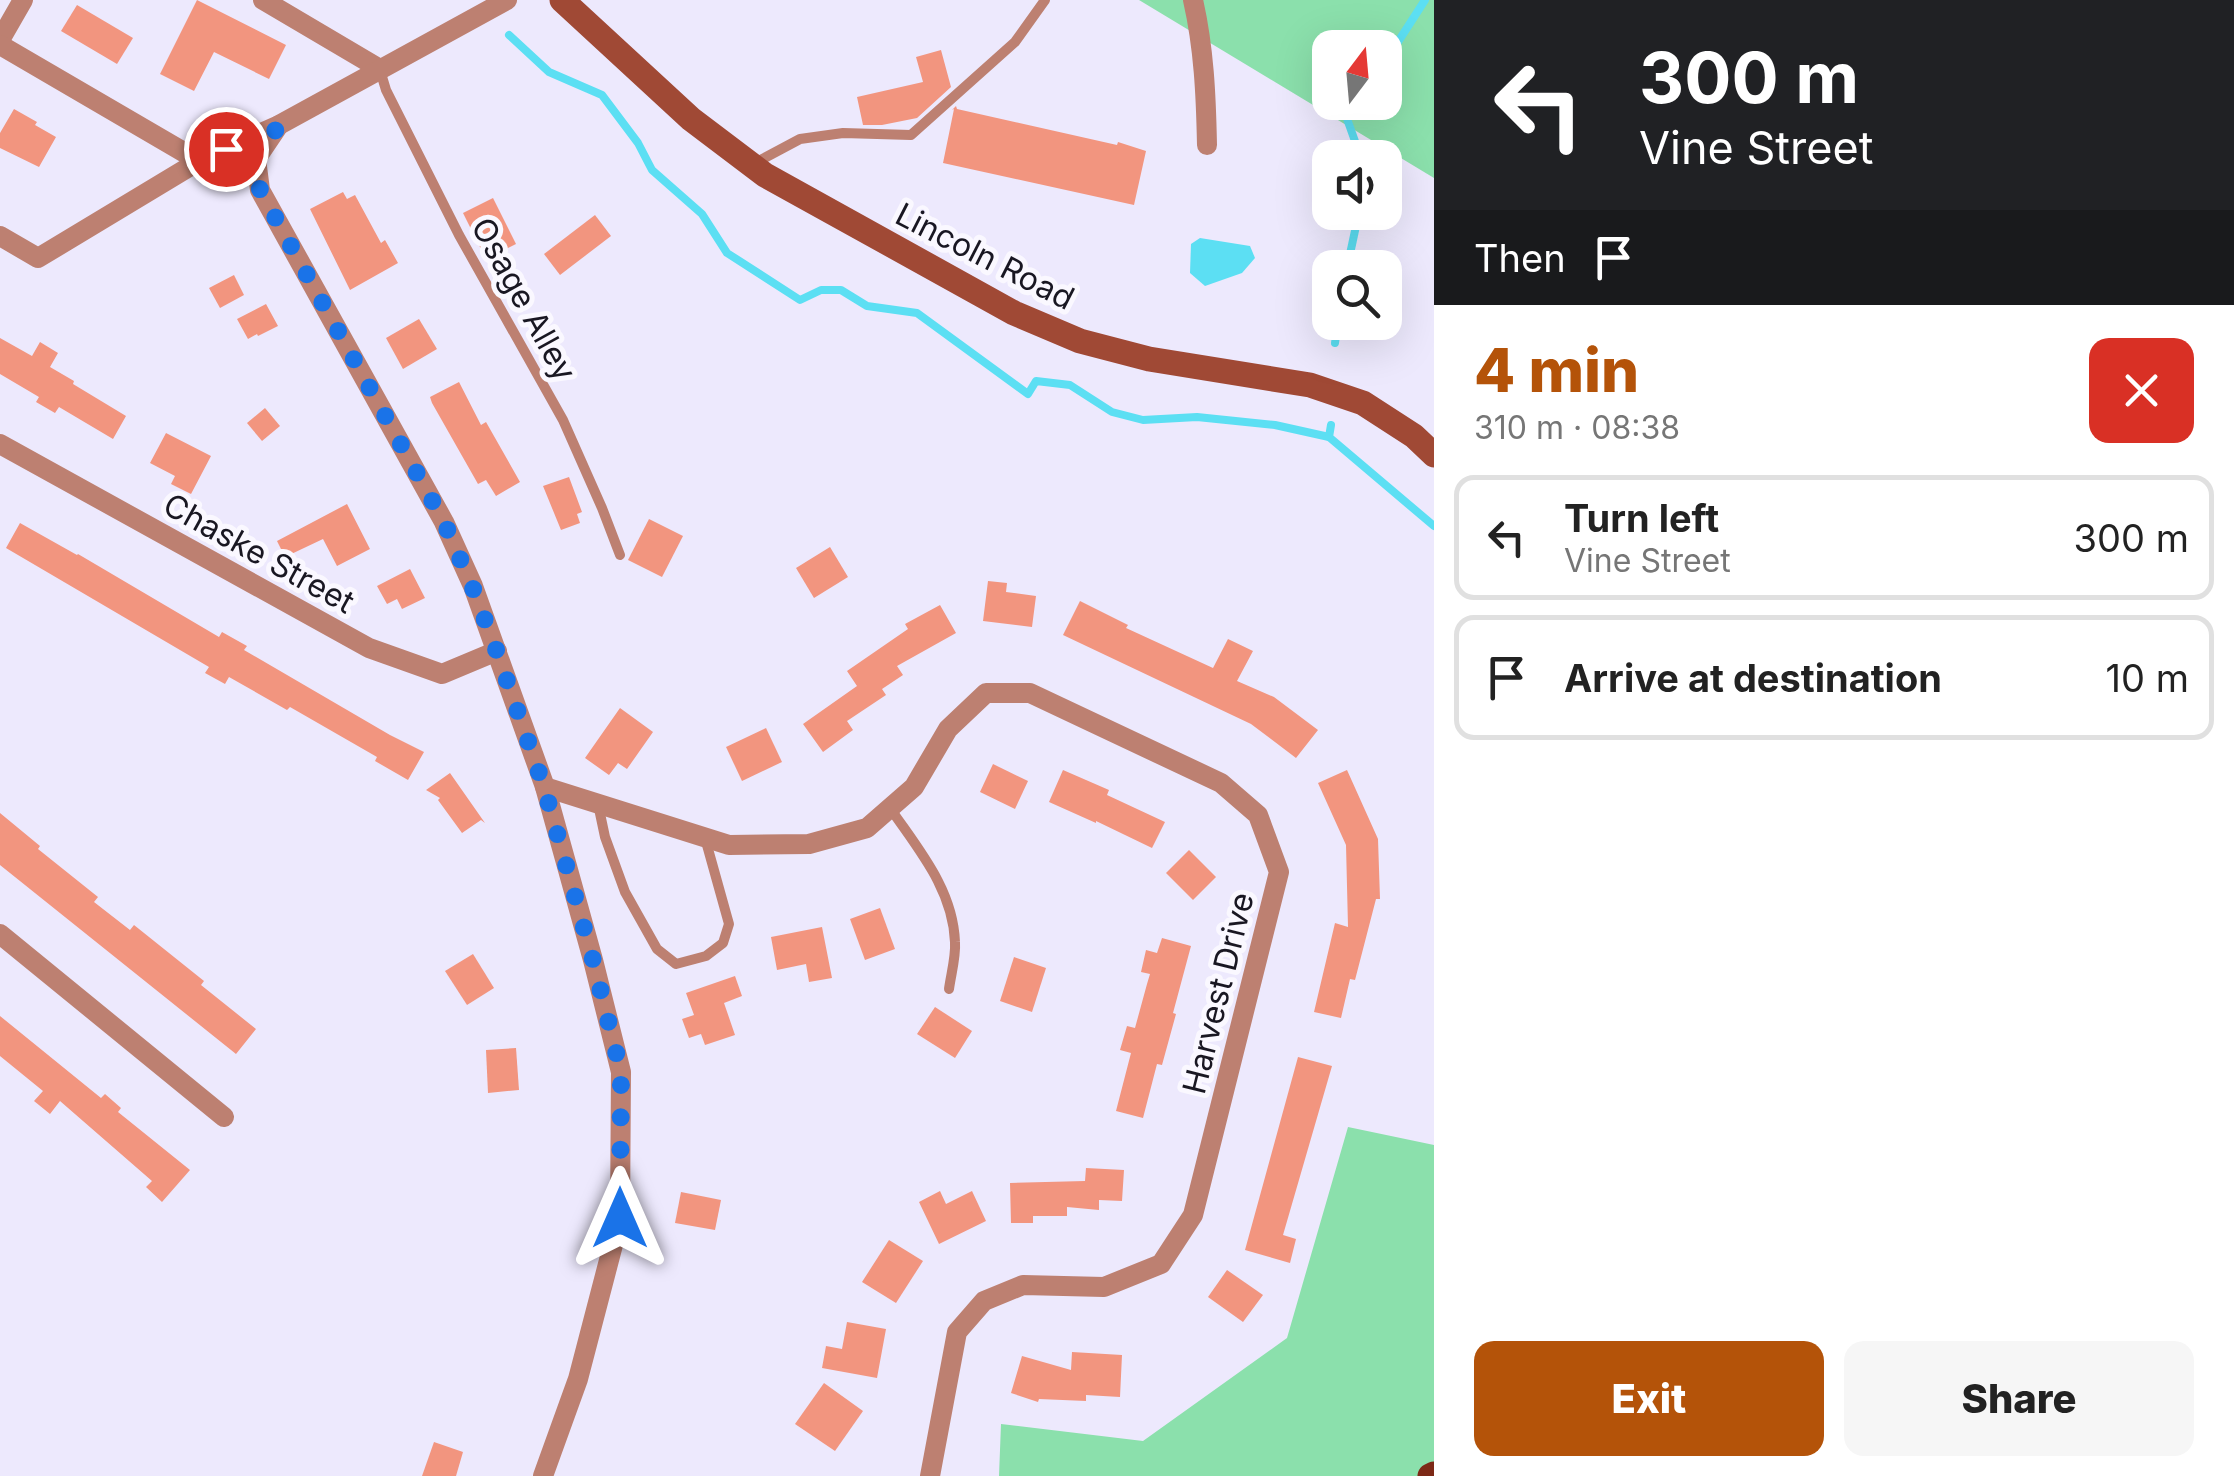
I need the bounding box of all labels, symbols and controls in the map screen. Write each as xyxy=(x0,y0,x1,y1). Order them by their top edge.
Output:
north arrow xyxy=(1312,30,1402,120)
map controls xyxy=(1312,30,1402,340)
text: 300 m xyxy=(1639,35,1859,120)
icon: left xyxy=(1474,40,1604,170)
pin xyxy=(184,107,269,192)
text: Vine Street xyxy=(1639,120,1873,175)
icon: arrive xyxy=(199,122,254,177)
button: sound xyxy=(1312,140,1402,230)
street label: Lincoln Road xyxy=(889,194,1081,318)
street label: Osage Alley xyxy=(463,211,585,387)
icon: arrive xyxy=(1586,230,1641,285)
text: Then xyxy=(1474,235,1566,281)
button: search xyxy=(1312,250,1402,340)
text: 4 min xyxy=(1474,334,1639,406)
button: close xyxy=(2089,338,2194,443)
text: 310 m · 08:38 xyxy=(1474,408,1680,447)
street label: Chaske Street xyxy=(157,485,361,621)
text: Turn left xyxy=(1564,495,1719,541)
icon: left xyxy=(1479,510,1534,565)
text: 300 m xyxy=(2074,515,2189,561)
text: Vine Street xyxy=(1564,541,1731,580)
icon: arrive xyxy=(1479,650,1534,705)
text: Arrive at destination xyxy=(1564,655,1942,701)
text: 10 m xyxy=(2106,655,2189,701)
street label: Harvest Drive xyxy=(1174,888,1262,1098)
position arrow xyxy=(568,1166,672,1270)
button: Exit xyxy=(1474,1341,1824,1456)
button: Share xyxy=(1844,1341,2194,1456)

